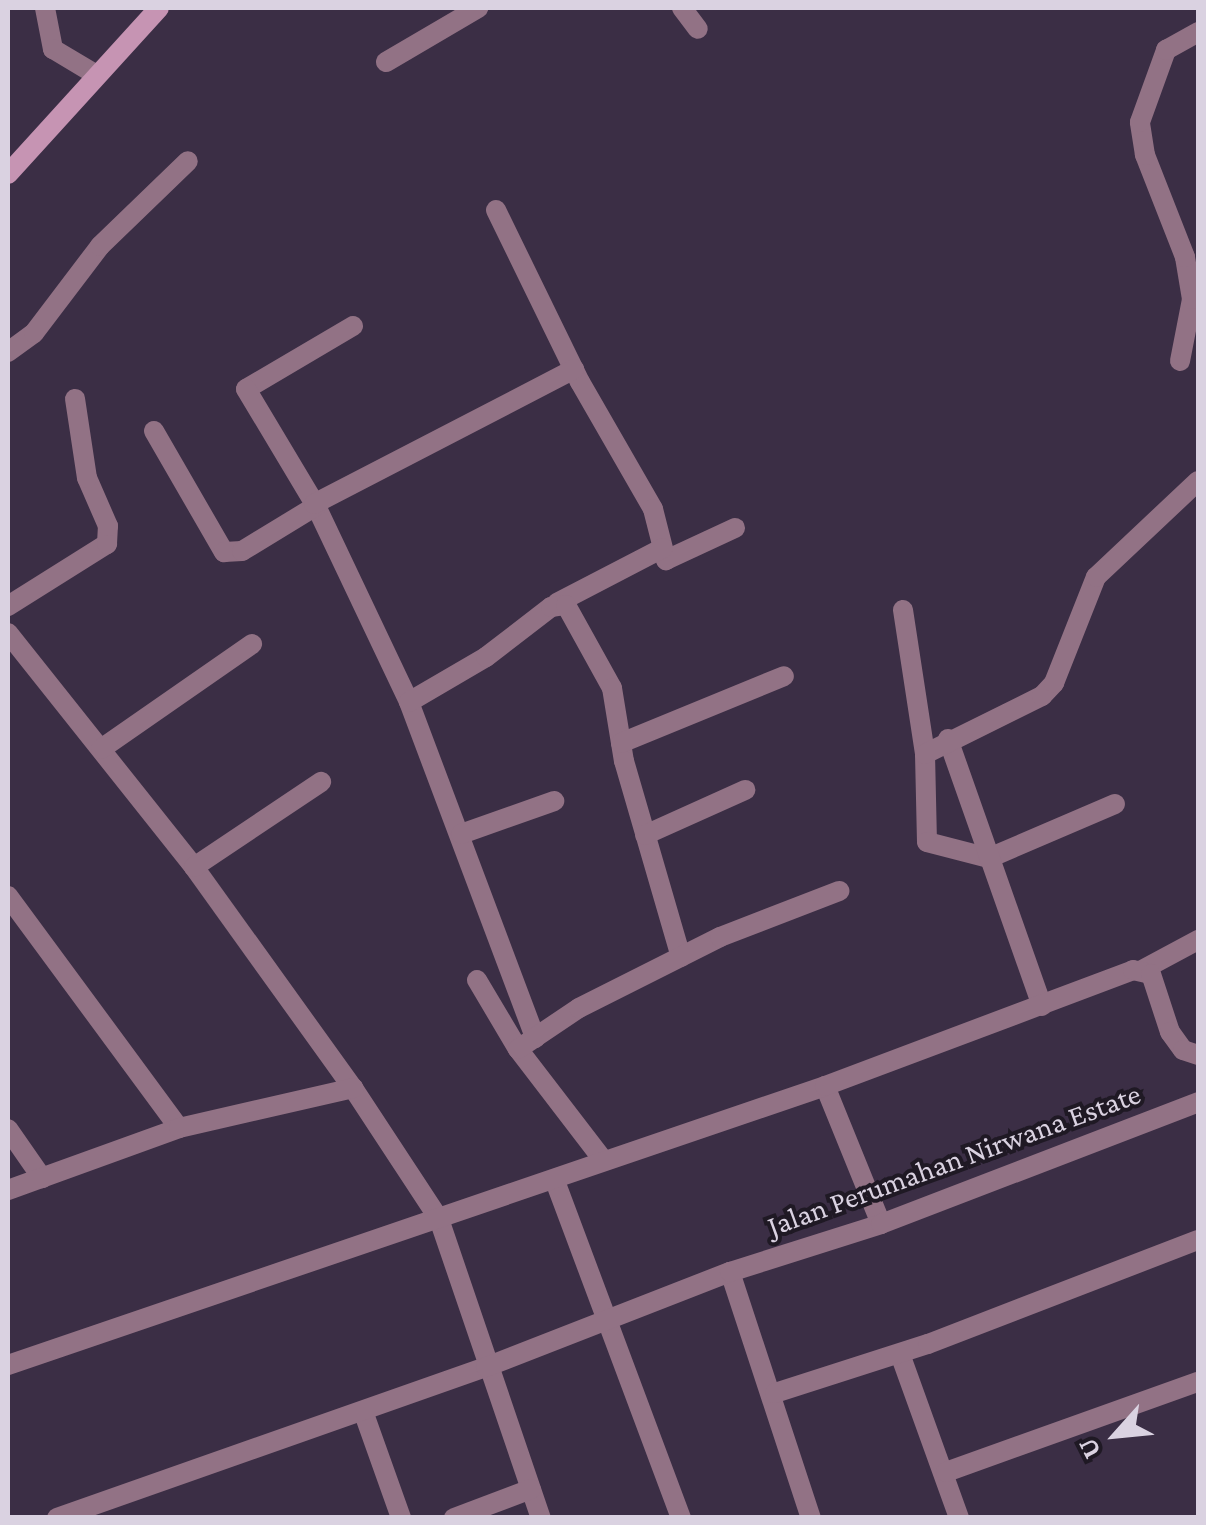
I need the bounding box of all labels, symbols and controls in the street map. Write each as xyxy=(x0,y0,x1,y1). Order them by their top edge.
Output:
street label: Jalan Perumahan Nirwana Estate xyxy=(762,1076,1146,1244)
north arrow xyxy=(1066,1385,1166,1485)
text: U xyxy=(1071,1433,1107,1464)

